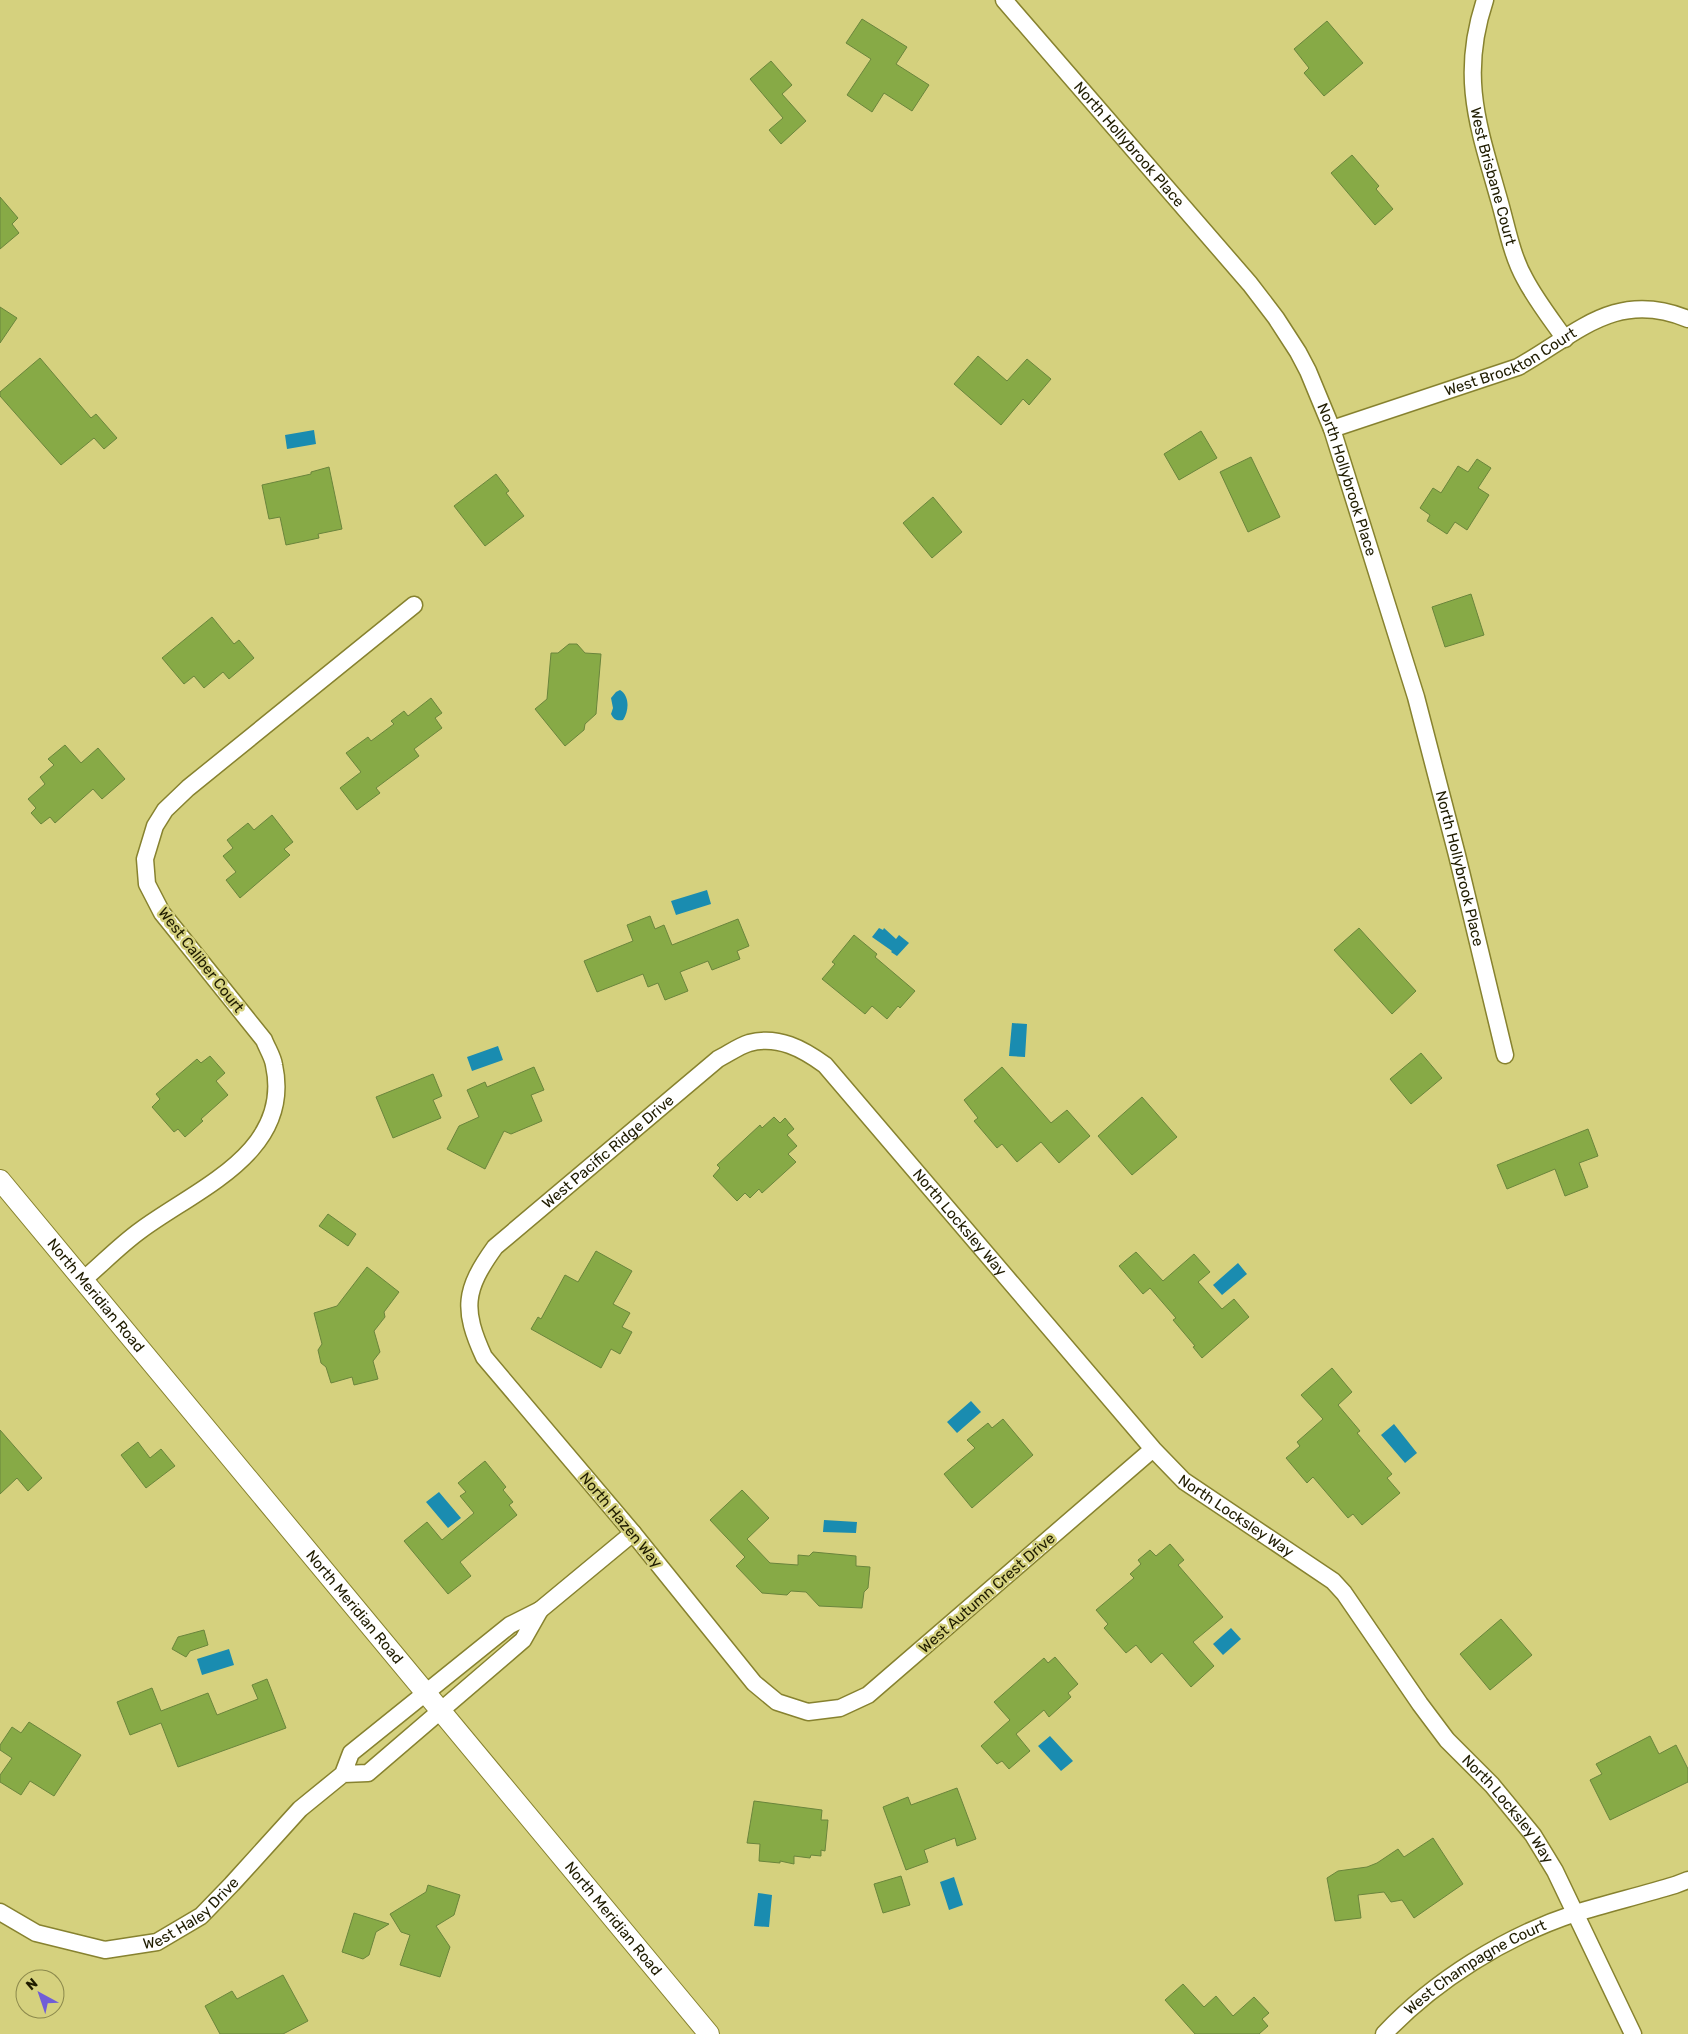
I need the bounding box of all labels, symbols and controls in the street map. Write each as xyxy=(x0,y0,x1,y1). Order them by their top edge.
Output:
street label: North Hollybrook Place xyxy=(1070,78,1188,211)
street label: West Brisbane Court xyxy=(1467,106,1520,248)
street label: West Brockton Court xyxy=(1442,324,1580,400)
street label: North Hollybrook Place xyxy=(1313,400,1380,558)
street label: North Hollybrook Place xyxy=(1432,789,1488,948)
street label: West Caliber Court xyxy=(154,904,248,1016)
street label: West Pacific Ridge Drive xyxy=(538,1091,678,1212)
street label: North Locksley Way xyxy=(909,1165,1010,1280)
street label: North Meridian Road xyxy=(43,1235,148,1356)
street label: North Hazen Way xyxy=(576,1469,666,1571)
street label: North Locksley Way xyxy=(1175,1471,1297,1561)
street label: West Autumn Crest Drive xyxy=(915,1529,1059,1657)
street label: North Meridian Road xyxy=(302,1547,407,1668)
street label: North Locksley Way xyxy=(1458,1751,1557,1867)
street label: North Meridian Road xyxy=(561,1858,666,1979)
street label: West Haley Drive xyxy=(142,1874,243,1953)
street label: West Champagne Court xyxy=(1401,1916,1549,2019)
north arrow xyxy=(15,1969,65,2019)
text: N xyxy=(23,1975,41,1994)

